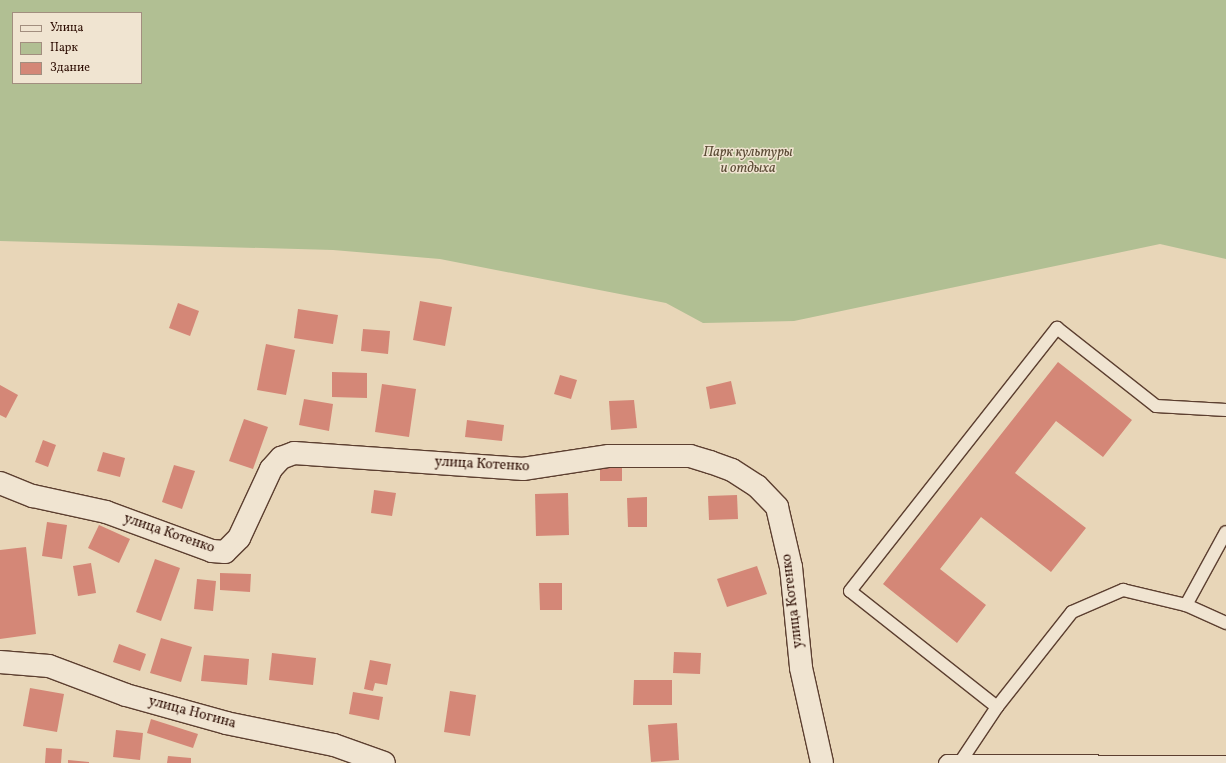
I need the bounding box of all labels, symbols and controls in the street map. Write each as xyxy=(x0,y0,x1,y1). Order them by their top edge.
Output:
legend xyxy=(12,12,142,84)
text: Улица xyxy=(50,20,83,36)
text: Парк xyxy=(50,40,78,56)
text: Здание xyxy=(50,60,90,76)
park label: Парк культуры и отдыха xyxy=(703,145,793,178)
street label: улица Котенко xyxy=(434,454,530,476)
street label: улица Котенко xyxy=(121,511,217,557)
street label: улица Котенко xyxy=(779,553,807,649)
street label: улица Ногина xyxy=(146,693,238,733)

